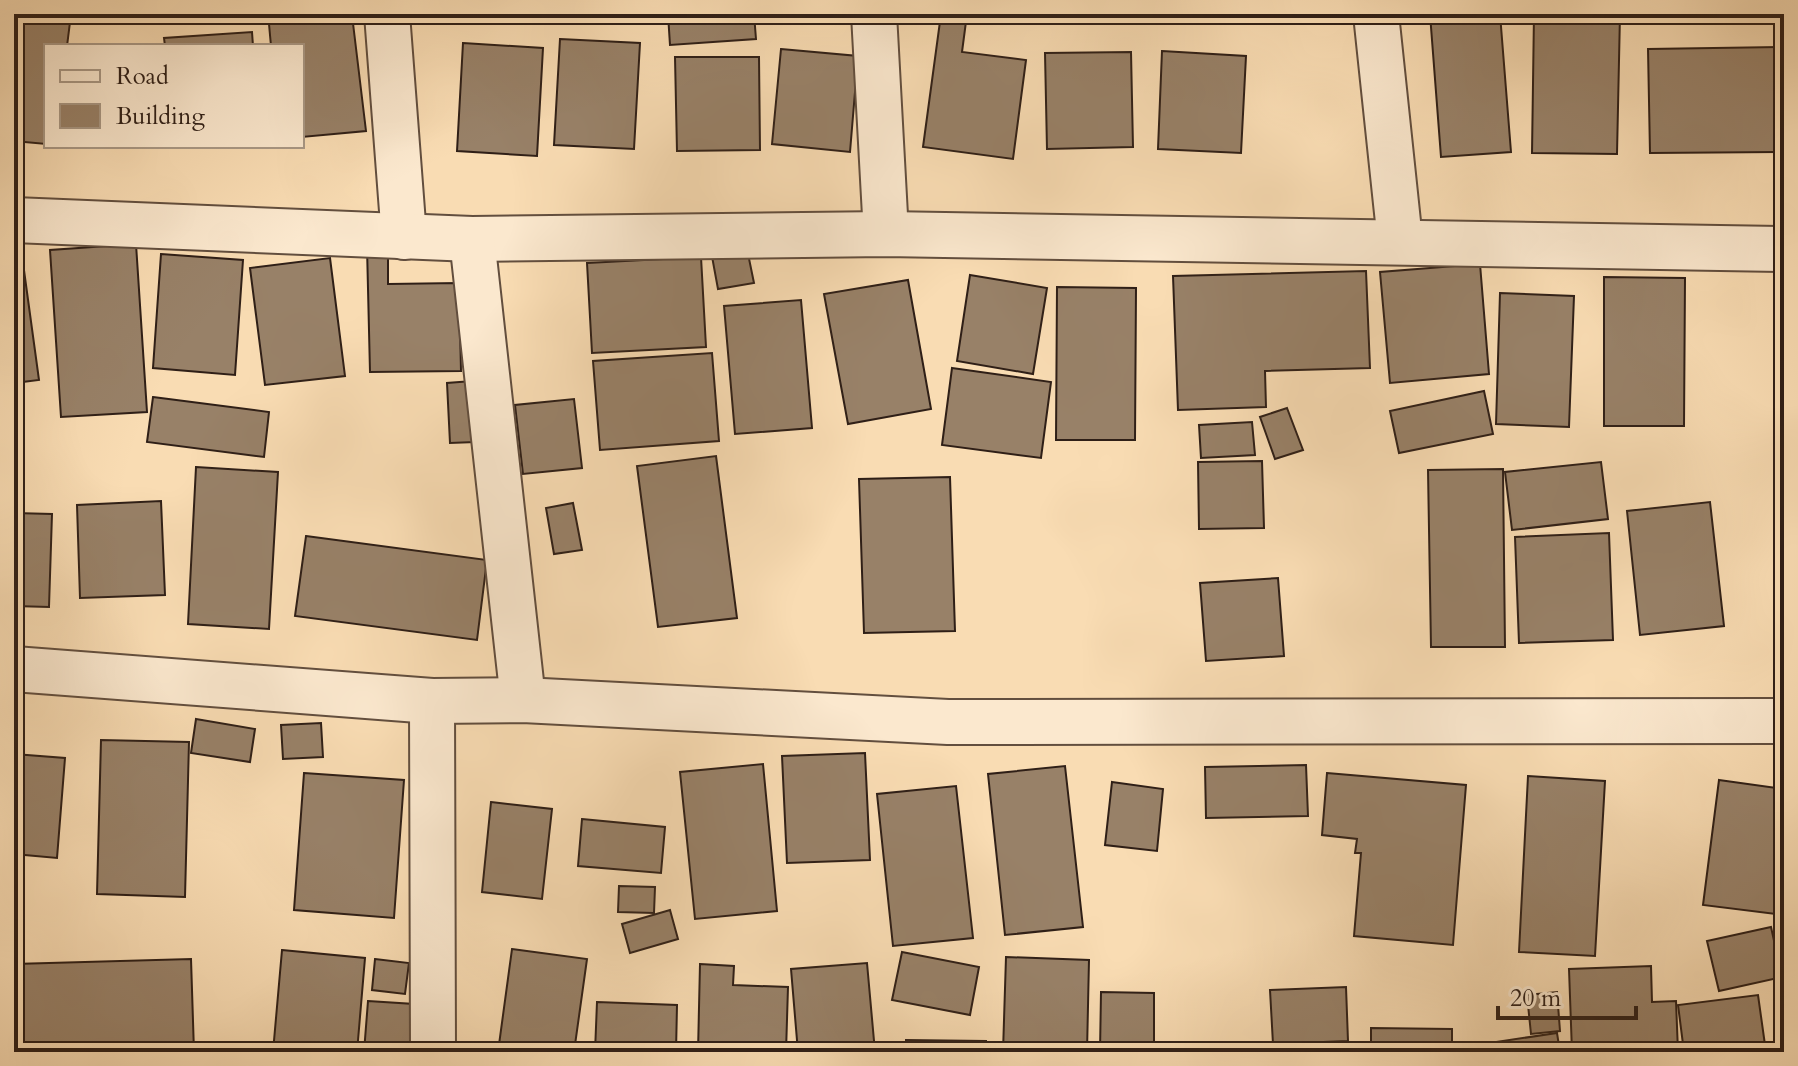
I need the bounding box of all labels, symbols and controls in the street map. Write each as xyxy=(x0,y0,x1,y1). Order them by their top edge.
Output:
legend xyxy=(44,44,304,148)
text: Road xyxy=(116,60,169,93)
text: Building xyxy=(116,100,206,133)
scale bar xyxy=(1498,970,1636,1020)
text: 20 m xyxy=(1510,982,1562,1015)

